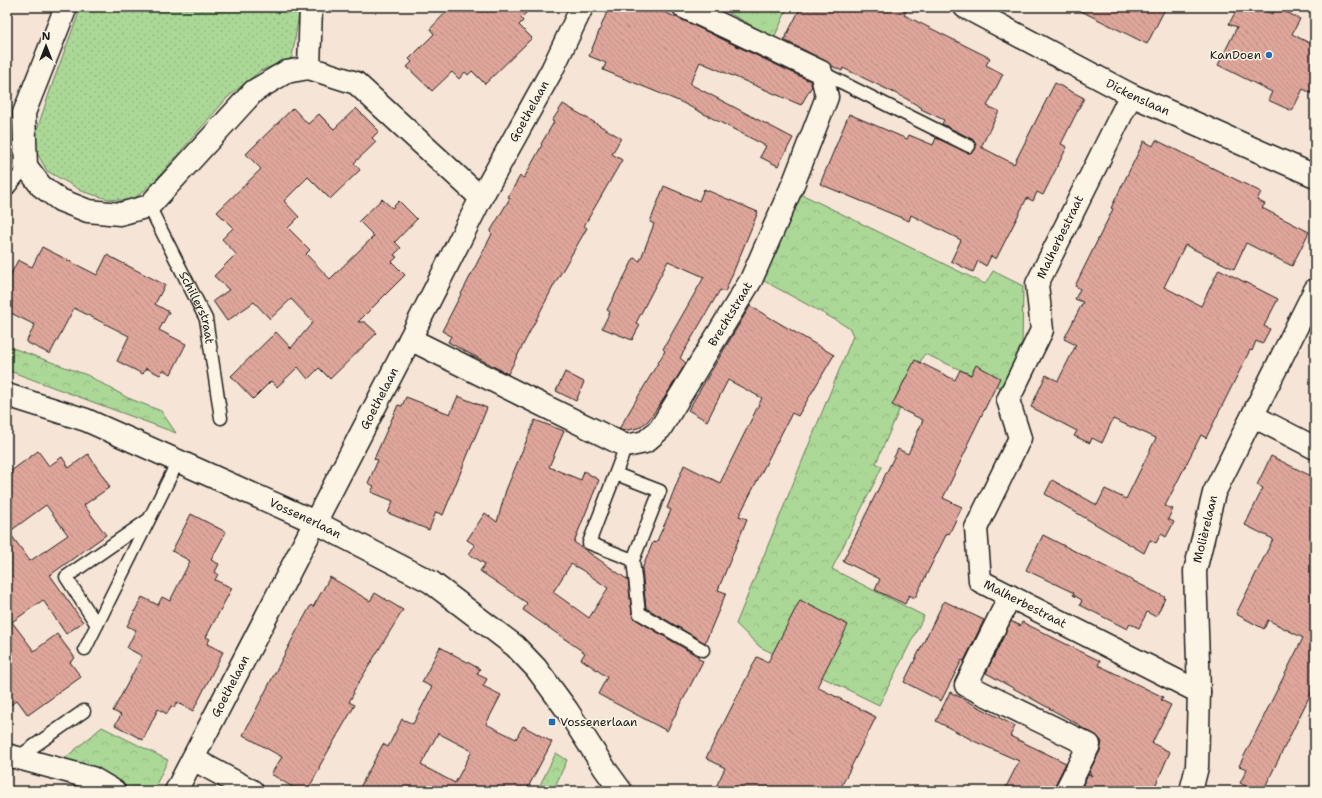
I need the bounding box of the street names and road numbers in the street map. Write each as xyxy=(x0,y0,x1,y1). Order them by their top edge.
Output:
street label: Dickenslaan xyxy=(1103,75,1172,119)
street label: Goethelaan xyxy=(506,78,553,145)
street label: Malherbestraat xyxy=(1033,193,1087,281)
street label: Schillerstraat xyxy=(175,269,218,345)
street label: Brechtstraat xyxy=(704,279,756,349)
street label: Goethelaan xyxy=(356,365,402,432)
street label: Molièrelaan xyxy=(1189,493,1221,565)
street label: Vossenerlaan xyxy=(267,495,344,542)
street label: Malherbestraat xyxy=(981,576,1069,632)
street label: Goethelaan xyxy=(208,652,253,720)

